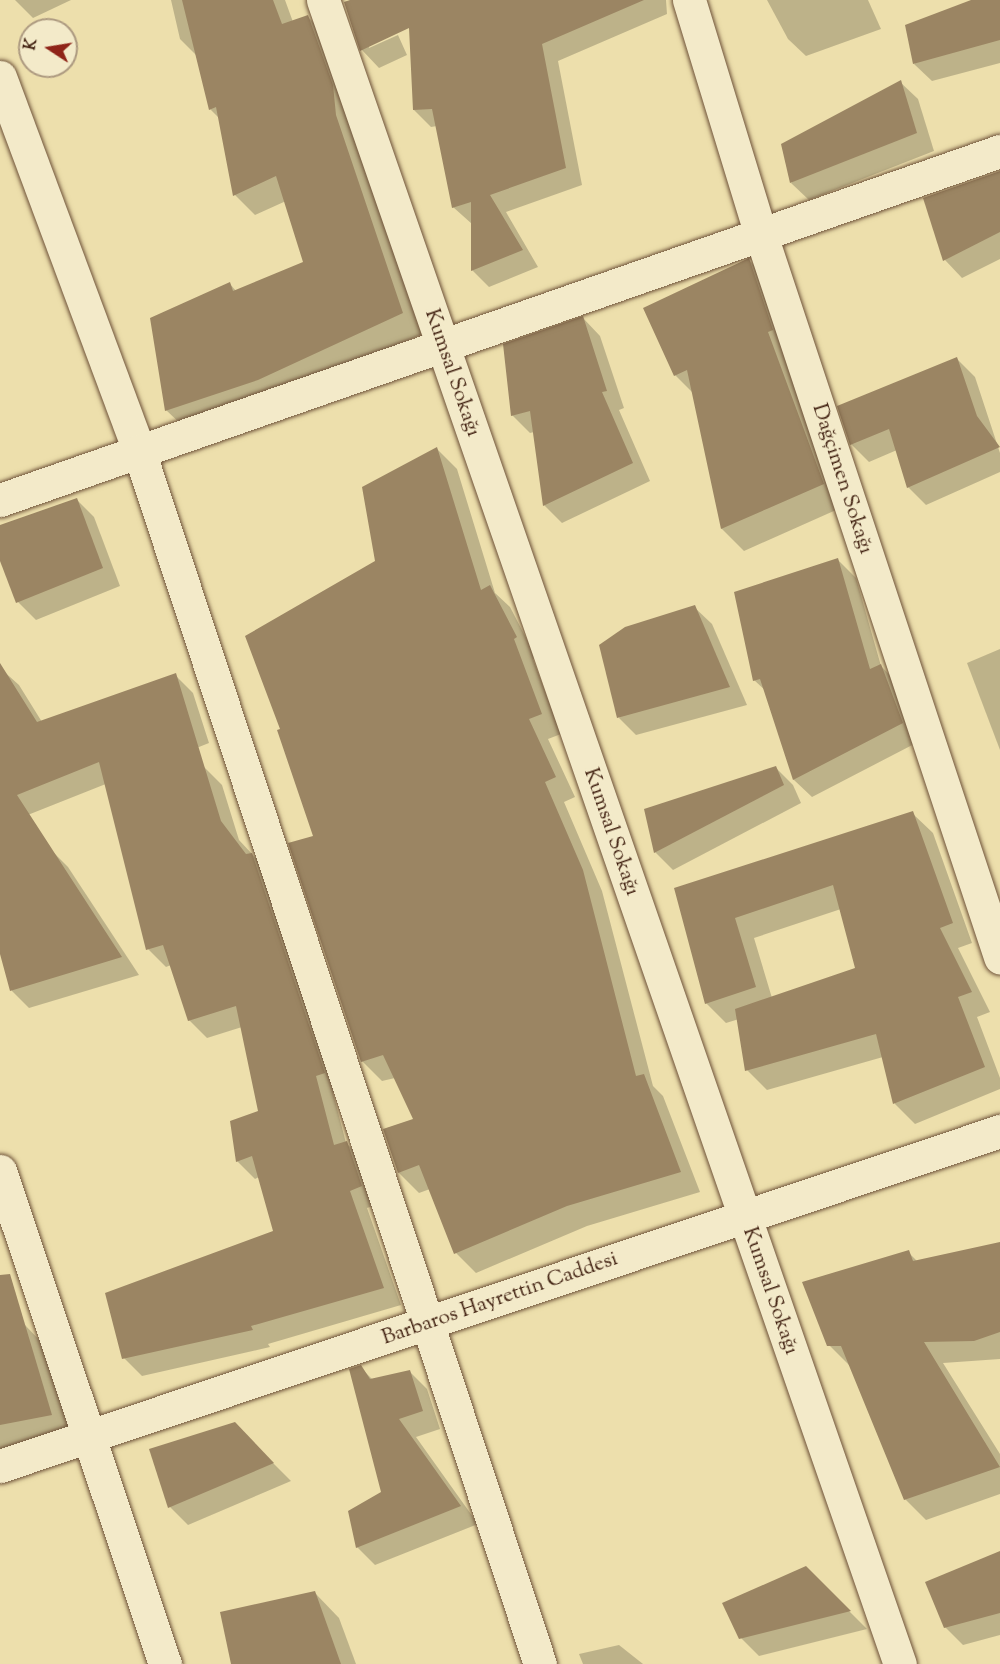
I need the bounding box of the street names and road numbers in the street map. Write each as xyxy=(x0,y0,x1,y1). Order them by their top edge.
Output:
street label: Kumsal Sokağı xyxy=(418,306,486,440)
street label: Dağçimen Sokağı xyxy=(806,401,878,557)
street label: Kumsal Sokağı xyxy=(577,765,645,899)
street label: Kumsal Sokağı xyxy=(736,1224,804,1358)
street label: Barbaros Hayrettin Caddesi xyxy=(379,1247,621,1351)

